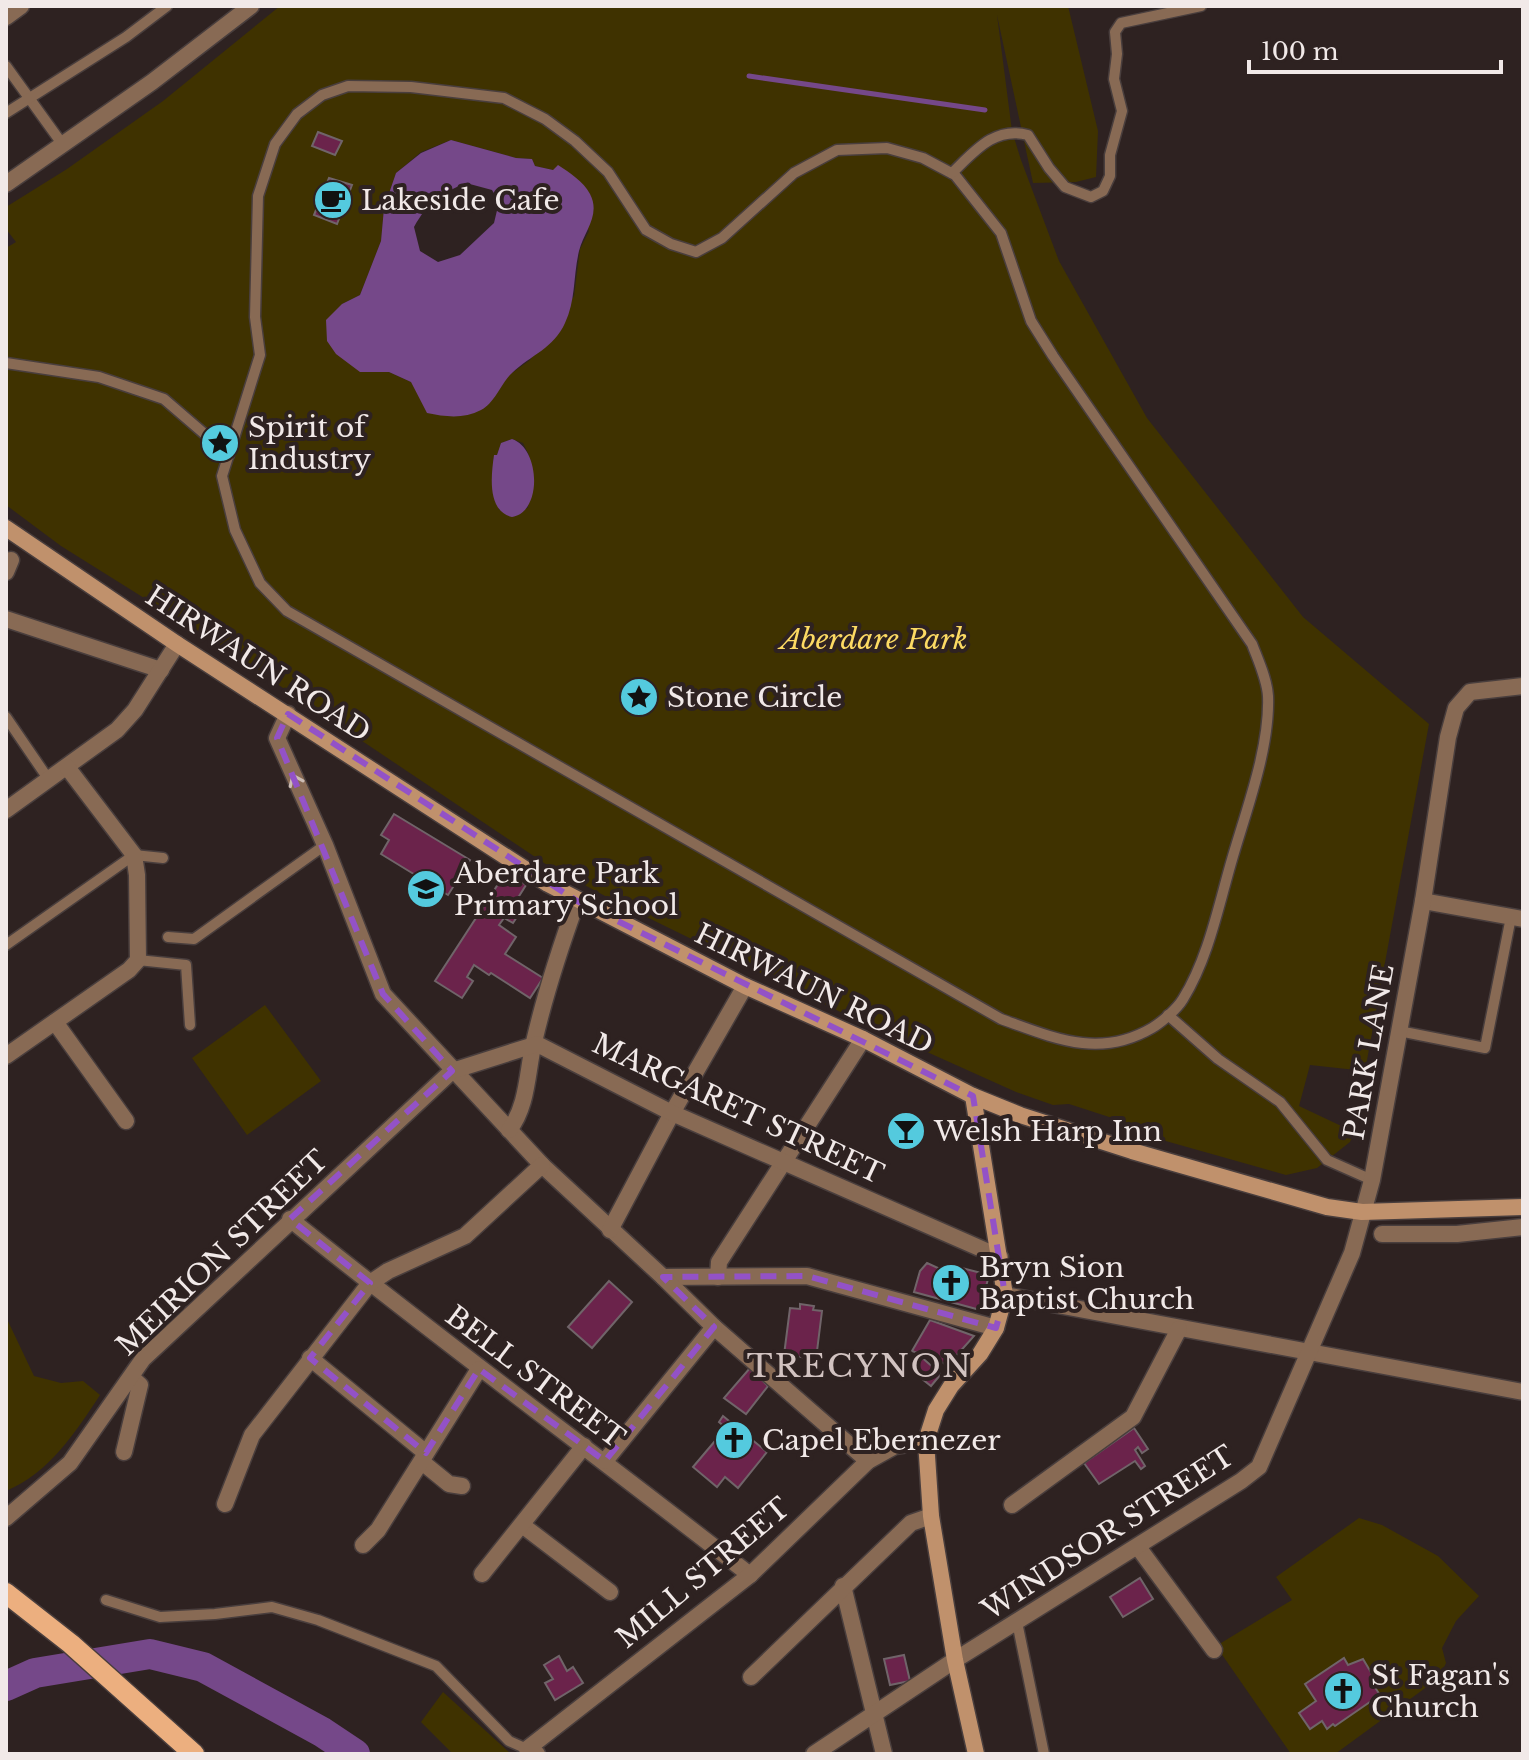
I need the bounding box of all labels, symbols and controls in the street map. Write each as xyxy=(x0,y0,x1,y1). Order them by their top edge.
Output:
scale bar xyxy=(1249,24,1501,74)
text: 100 m xyxy=(1261,37,1339,66)
cafe icon: Lakeside Cafe xyxy=(312,179,354,221)
place label: Lakeside Cafe xyxy=(361,183,560,218)
place label: Spirit of Industry xyxy=(248,410,371,477)
place icon: Spirit of Industry xyxy=(199,422,241,464)
street label: HIRWAUN ROAD xyxy=(139,578,377,750)
park label: Aberdare Park xyxy=(776,622,968,657)
place icon: Stone Circle xyxy=(618,676,660,718)
place label: Stone Circle xyxy=(667,680,842,715)
one-way arrow xyxy=(289,774,305,788)
place label: Aberdare Park Primary School xyxy=(453,856,678,923)
school or university icon: Aberdare Park Primary School xyxy=(405,868,447,910)
street label: HIRWAUN ROAD xyxy=(689,916,939,1062)
street label: PARK LANE xyxy=(1336,961,1402,1143)
street label: MARGARET STREET xyxy=(587,1026,890,1192)
bar icon: Welsh Harp Inn xyxy=(885,1110,927,1152)
place label: Welsh Harp Inn xyxy=(933,1114,1162,1149)
street label: MEIRION STREET xyxy=(109,1143,335,1363)
place label: Bryn Sion Baptist Church xyxy=(979,1250,1194,1317)
church icon: Bryn Sion Baptist Church xyxy=(930,1262,972,1304)
street label: BELL STREET xyxy=(439,1298,632,1456)
district label: TRECYNON xyxy=(747,1346,973,1386)
church icon: Capel Ebernezer xyxy=(713,1419,755,1461)
place label: Capel Ebernezer xyxy=(762,1423,1001,1458)
street label: WINDSOR STREET xyxy=(975,1438,1241,1628)
street label: MILL STREET xyxy=(609,1490,797,1656)
place label: St Fagan's Church xyxy=(1371,1658,1510,1725)
church icon: St Fagan's Church xyxy=(1322,1670,1364,1712)

